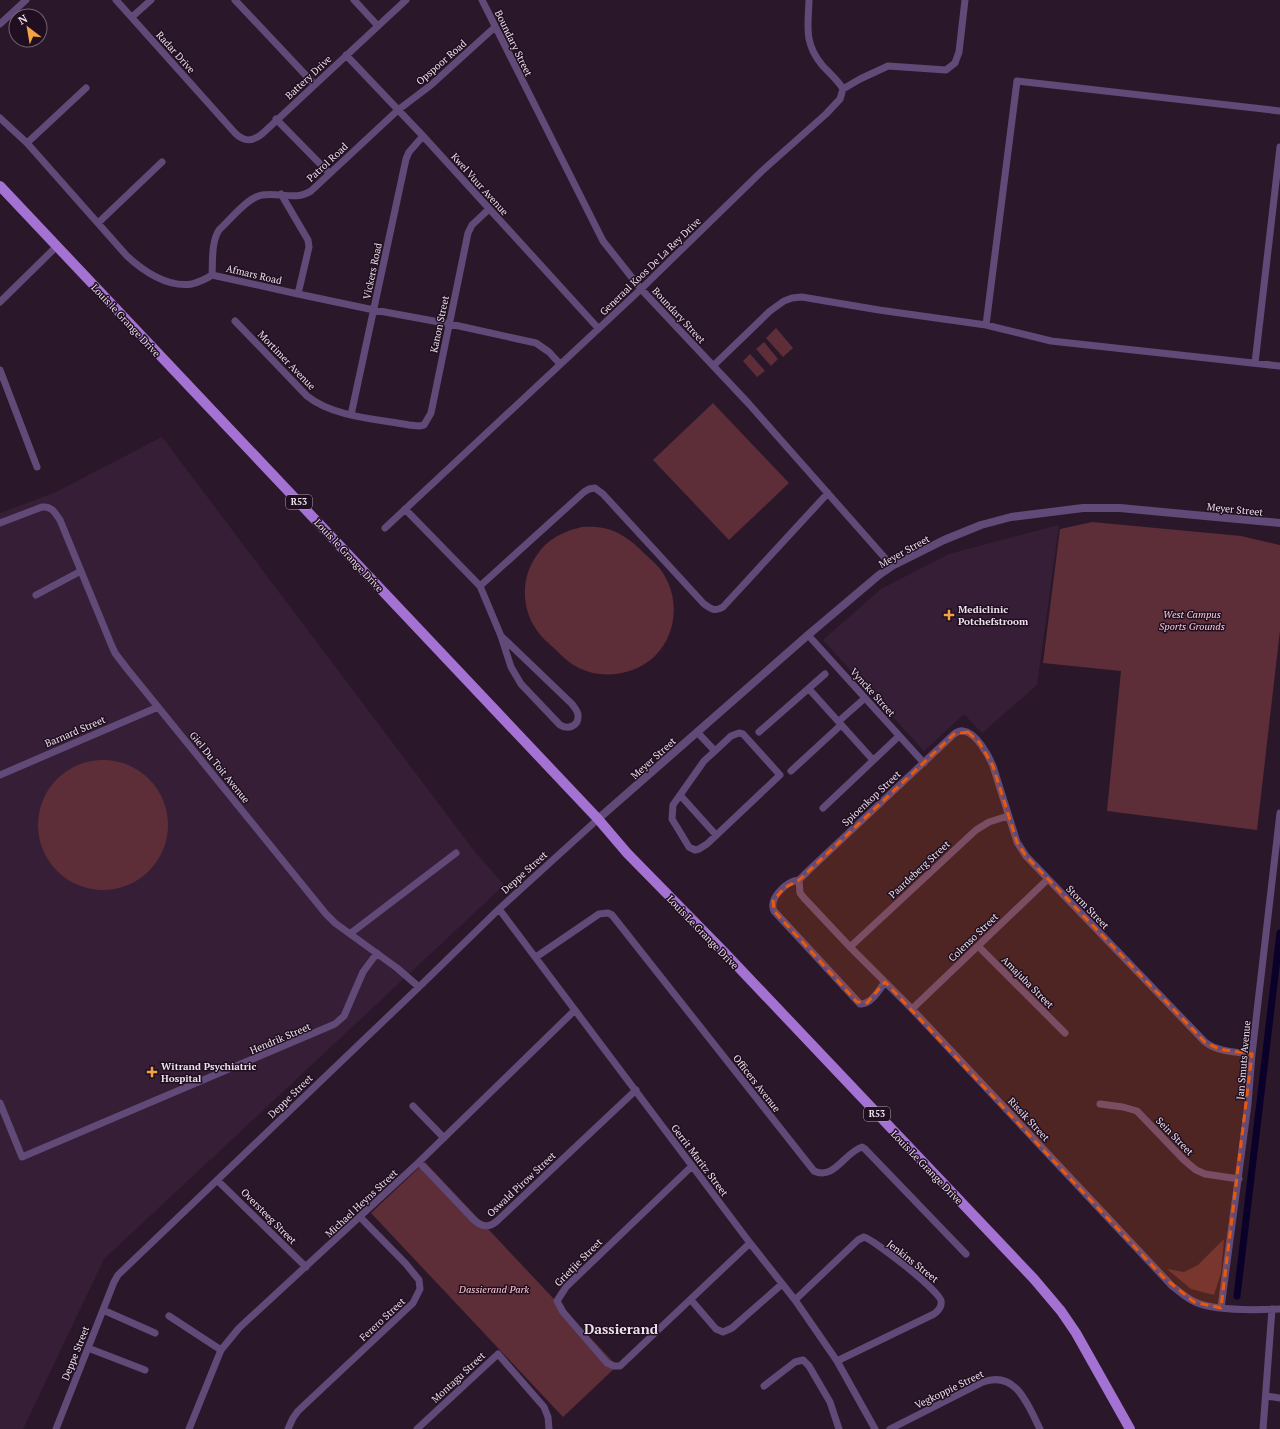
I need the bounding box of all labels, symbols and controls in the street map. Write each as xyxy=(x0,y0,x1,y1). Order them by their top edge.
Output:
north arrow xyxy=(8,8,48,48)
street label: Boundary Street xyxy=(492,8,535,79)
text: N xyxy=(16,11,31,28)
street label: Radar Drive xyxy=(153,29,198,76)
street label: Opspoor Road xyxy=(413,37,470,88)
street label: Battery Drive xyxy=(282,52,334,102)
street label: Patrol Road xyxy=(304,140,351,185)
street label: Kwel Vuur Avenue xyxy=(448,150,511,218)
street label: Generaal Koos De La Rey Drive xyxy=(597,214,704,318)
street label: Vickers Road xyxy=(360,241,385,301)
street label: Afmars Road xyxy=(225,262,283,287)
street label: Louis le Grange Drive xyxy=(88,281,163,360)
street label: Boundary Street xyxy=(649,285,708,346)
street label: Kanon Street xyxy=(427,294,452,354)
street label: Mortimer Avenue xyxy=(255,328,318,393)
road number: R53 xyxy=(286,495,312,509)
street label: Meyer Street xyxy=(1206,500,1264,519)
street label: Louis le Grange Drive xyxy=(311,516,386,595)
street label: Meyer Street xyxy=(876,532,932,571)
place label: Mediclinic Potchefstroom xyxy=(958,603,1029,628)
park label: West Campus Sports Grounds xyxy=(1159,608,1225,633)
marker: Mediclinic Potchefstroom xyxy=(943,609,955,621)
street label: Vyncke Street xyxy=(847,665,898,720)
street label: Barnard Street xyxy=(43,713,108,750)
street label: Giel Du Toit Avenue xyxy=(187,729,252,806)
street label: Meyer Street xyxy=(628,734,679,782)
street label: Spioenkop Street xyxy=(839,768,904,829)
street label: Paardeberg Street xyxy=(886,837,953,901)
street label: Deppe Street xyxy=(499,848,550,896)
street label: Storm Street xyxy=(1063,883,1112,932)
street label: Louis Le Grange Drive xyxy=(664,893,741,972)
street label: Colenso Street xyxy=(946,910,1001,965)
street label: Amajuba Street xyxy=(999,953,1057,1011)
street label: Hendrik Street xyxy=(248,1020,313,1057)
street label: Jan Smuts Avenue xyxy=(1234,1020,1253,1100)
street label: Officers Avenue xyxy=(730,1052,783,1115)
place label: Witrand Psychiatric Hospital xyxy=(161,1060,256,1085)
marker: Witrand Psychiatric Hospital xyxy=(146,1066,158,1078)
street label: Deppe Street xyxy=(265,1071,316,1121)
street label: Rissik Street xyxy=(1005,1095,1052,1144)
road number: R53 xyxy=(864,1107,890,1121)
street label: Sein Street xyxy=(1153,1114,1196,1158)
street label: Gerrit Maritz Street xyxy=(668,1122,731,1199)
street label: Louis Le Grange Drive xyxy=(888,1128,965,1207)
street label: Oswald Pirow Street xyxy=(484,1149,559,1220)
street label: Michael Heyns Street xyxy=(322,1166,400,1240)
street label: Oversteeg Street xyxy=(238,1186,299,1247)
street label: Grietjie Street xyxy=(552,1235,605,1289)
street label: Jenkins Street xyxy=(884,1237,941,1286)
park label: Dassierand Park xyxy=(458,1283,529,1296)
street label: Ferero Street xyxy=(357,1295,408,1344)
district label: Dassierand xyxy=(584,1319,659,1338)
street label: Deppe Street xyxy=(59,1324,92,1382)
street label: Montagu Street xyxy=(429,1349,488,1406)
street label: Vegkoppie Street xyxy=(913,1367,986,1412)

